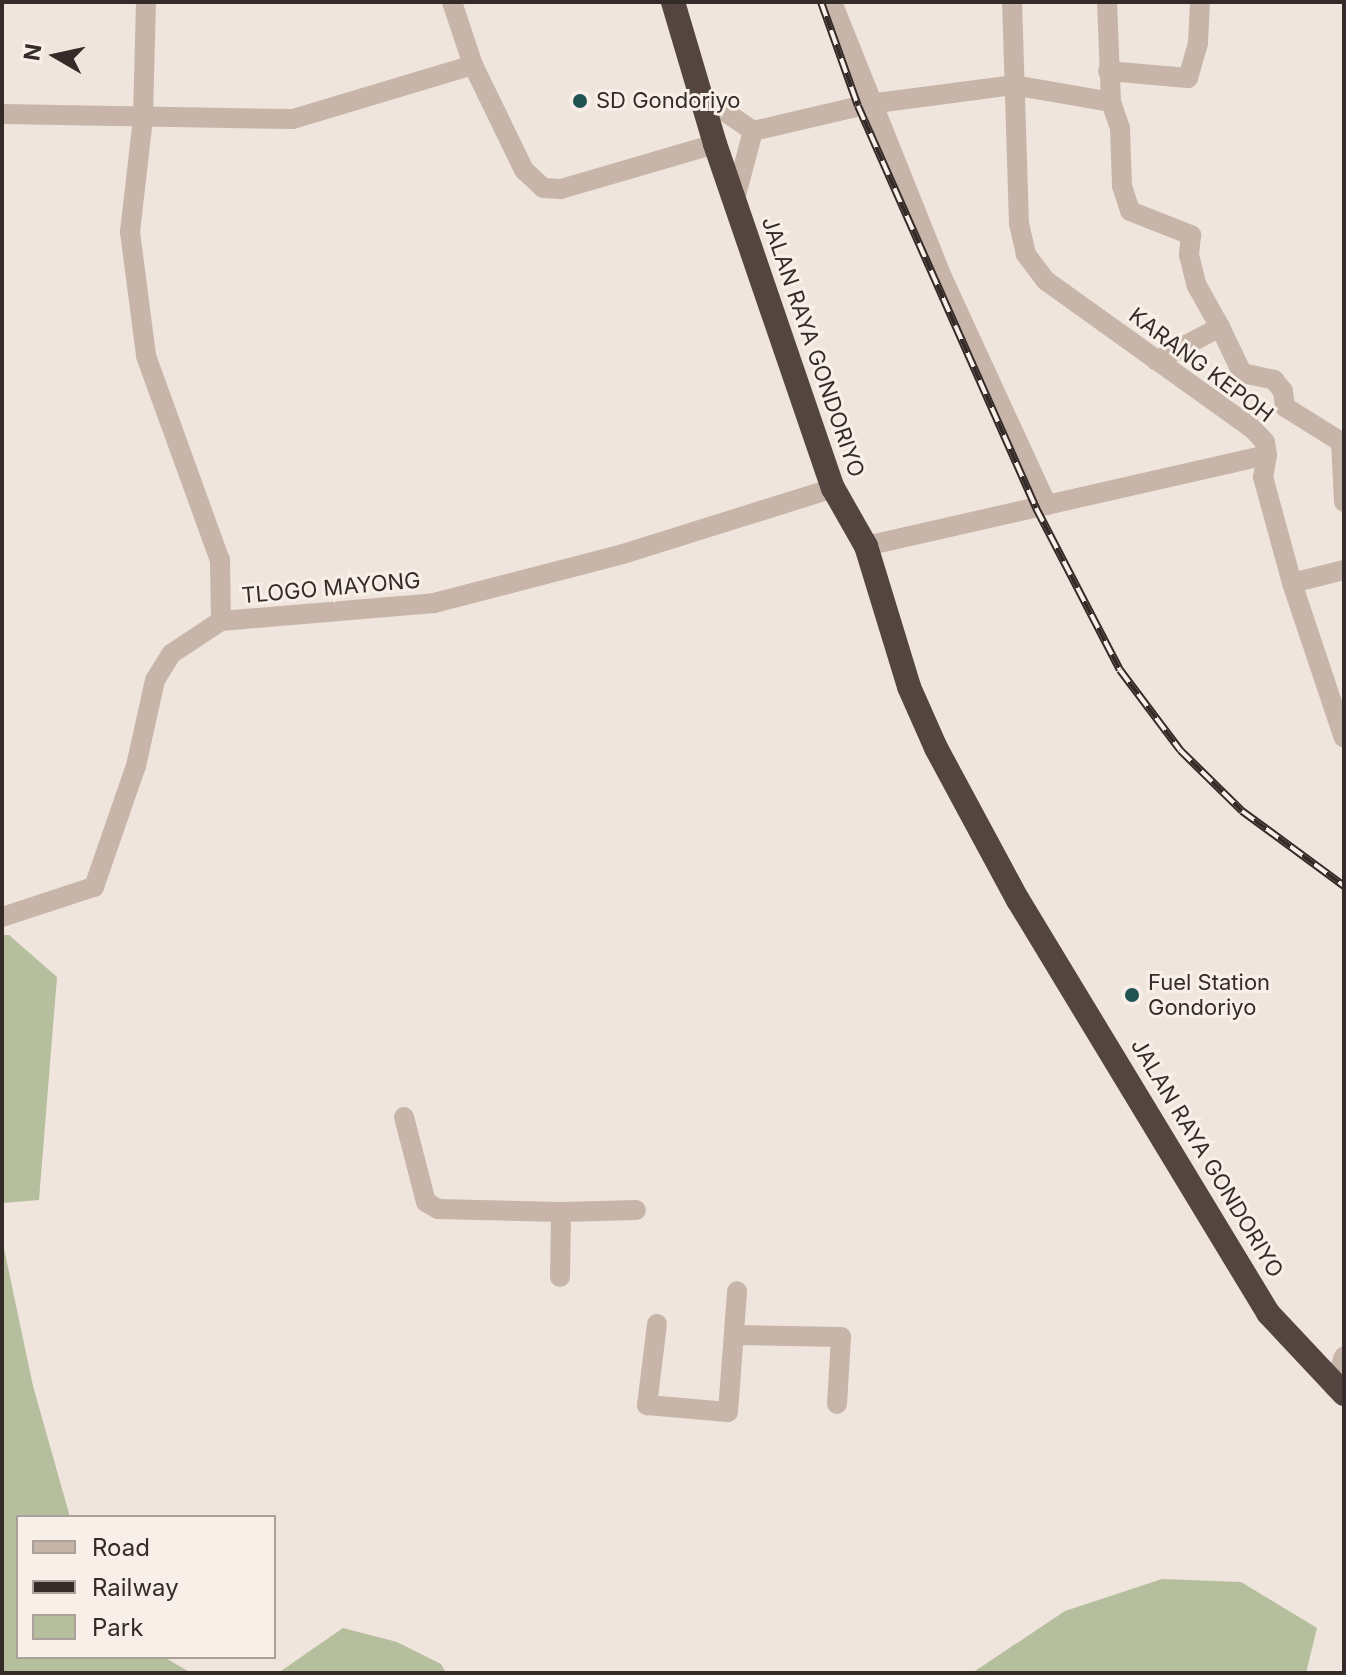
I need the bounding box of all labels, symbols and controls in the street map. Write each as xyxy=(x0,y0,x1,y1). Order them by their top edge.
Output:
north arrow xyxy=(16,16,96,96)
text: N xyxy=(18,42,46,63)
place label: SD Gondoriyo xyxy=(596,88,741,114)
marker: SD Gondoriyo xyxy=(571,92,589,110)
street label: JALAN RAYA GONDORIYO xyxy=(756,213,870,481)
street label: KARANG KEPOH xyxy=(1124,302,1278,428)
street label: TLOGO MAYONG xyxy=(240,567,422,609)
place label: Fuel Station Gondoriyo xyxy=(1148,969,1270,1020)
marker: Fuel Station Gondoriyo xyxy=(1123,986,1141,1004)
street label: JALAN RAYA GONDORIYO xyxy=(1125,1034,1289,1282)
legend xyxy=(16,1515,276,1659)
text: Road xyxy=(92,1533,150,1562)
text: Railway xyxy=(92,1573,179,1602)
text: Park xyxy=(92,1613,143,1642)

